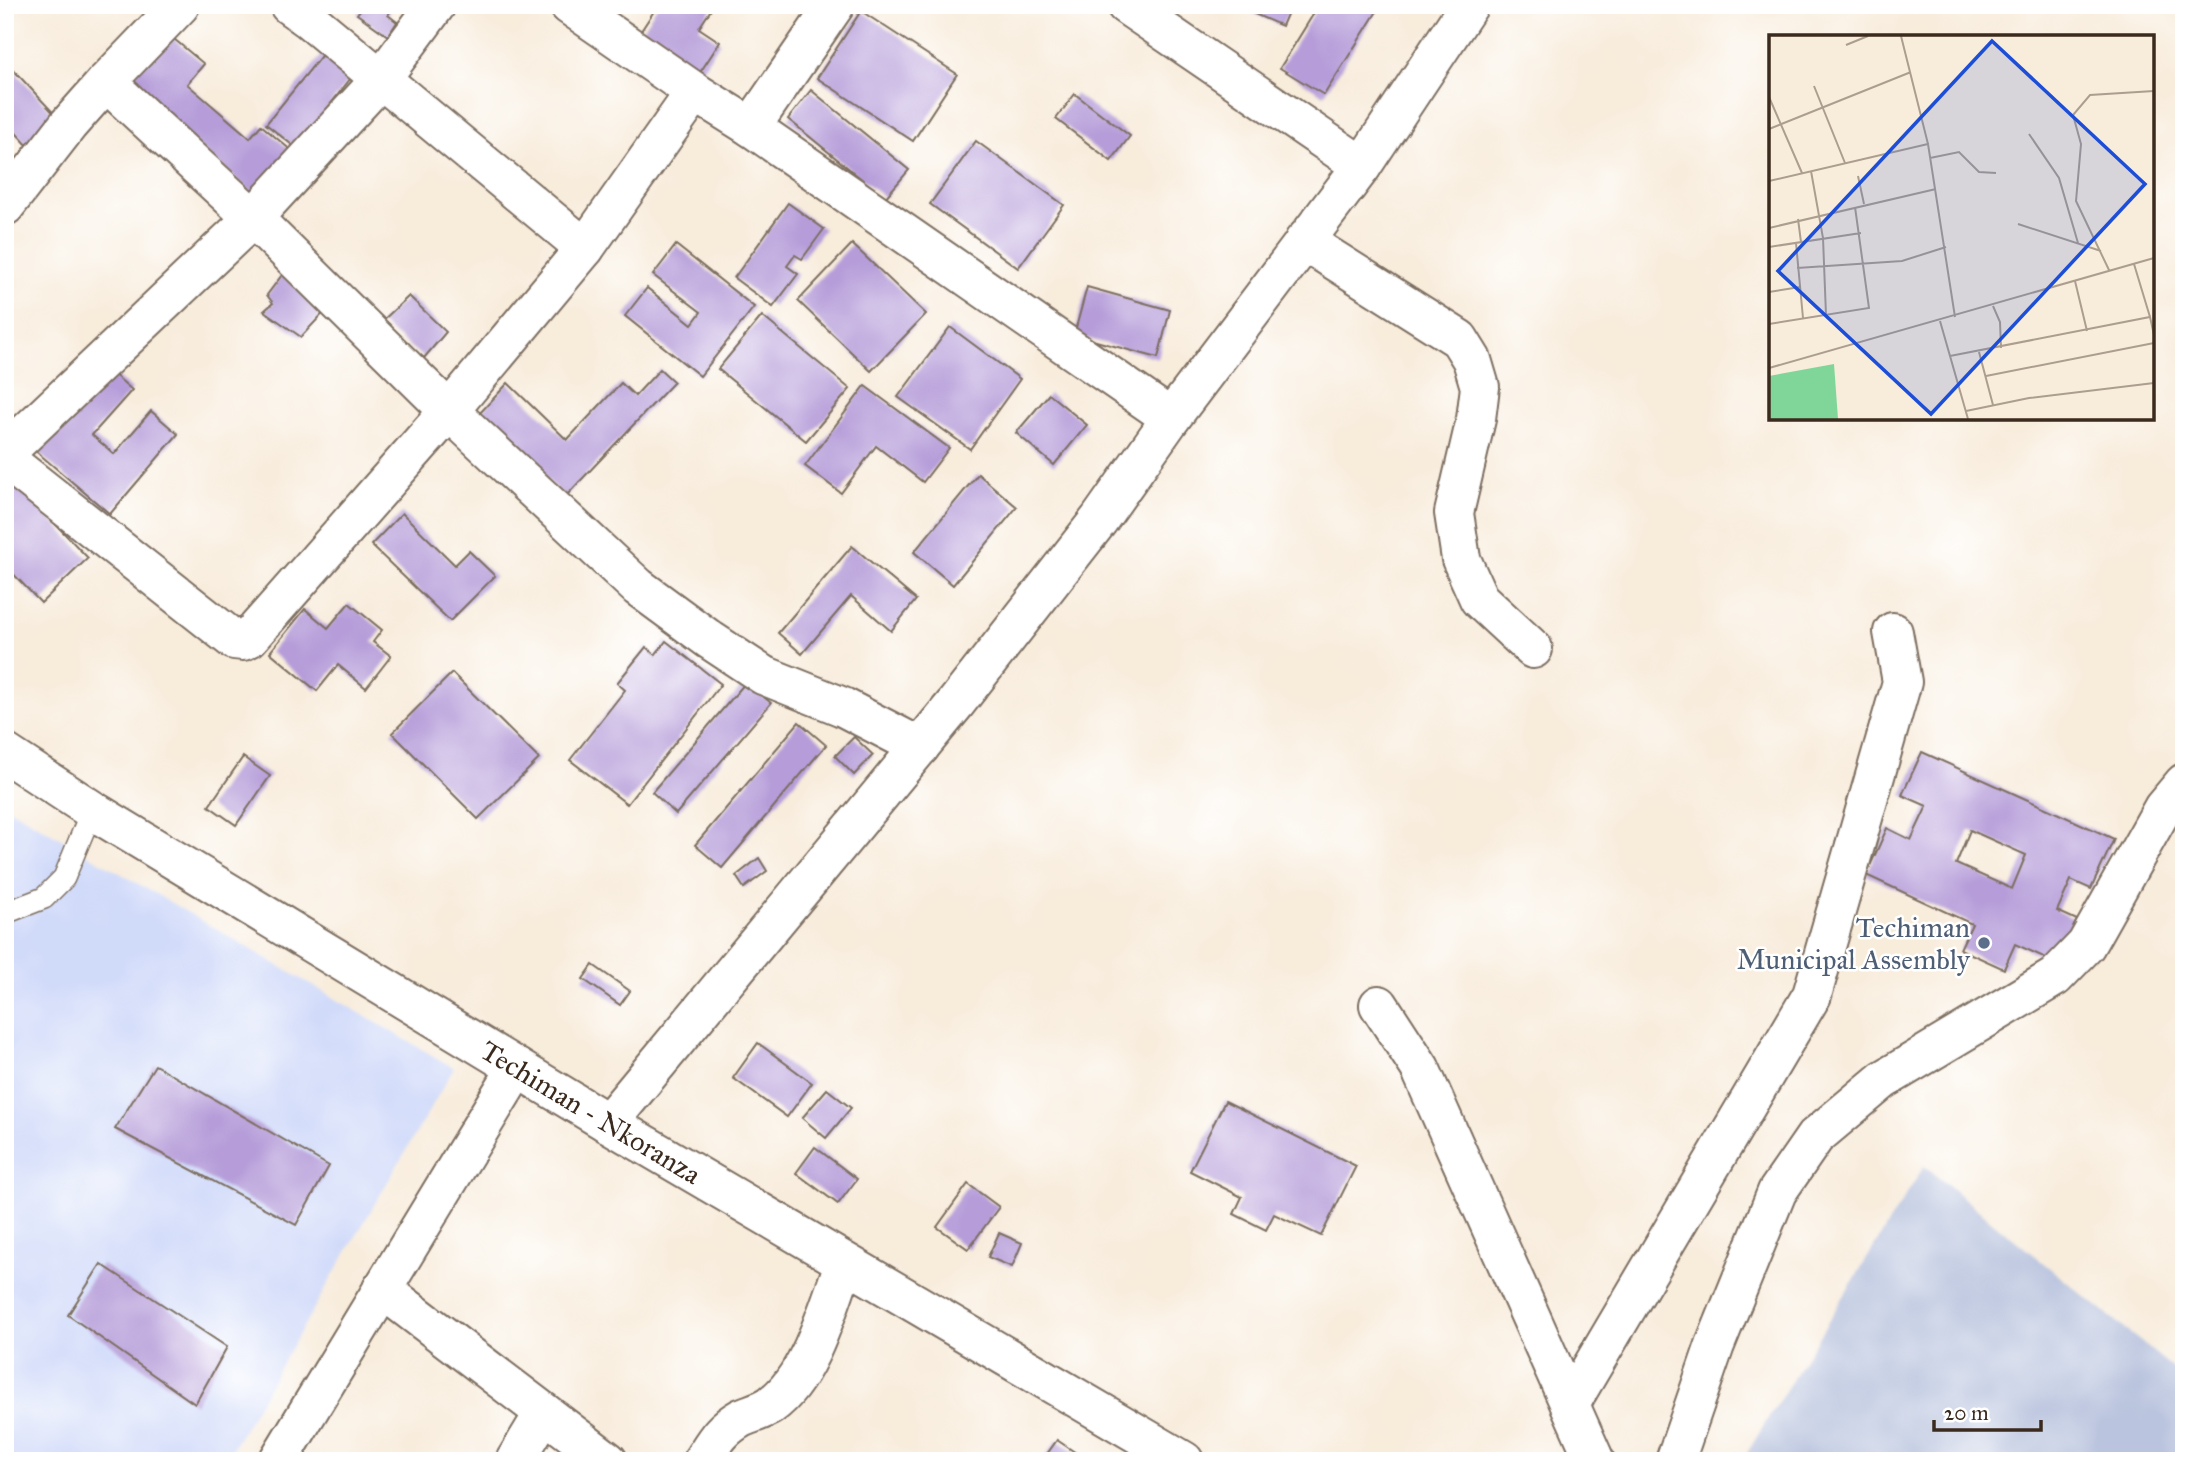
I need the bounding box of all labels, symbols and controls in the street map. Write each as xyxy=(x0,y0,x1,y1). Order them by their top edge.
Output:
inset map xyxy=(1769,35,2154,420)
place label: Techiman Municipal Assembly xyxy=(1737,910,1971,977)
marker: Techiman Municipal Assembly xyxy=(1976,935,1992,951)
street label: Techiman - Nkoranza xyxy=(474,1033,707,1192)
scale bar xyxy=(1934,1389,2040,1433)
text: 20 m xyxy=(1944,1400,1989,1426)

